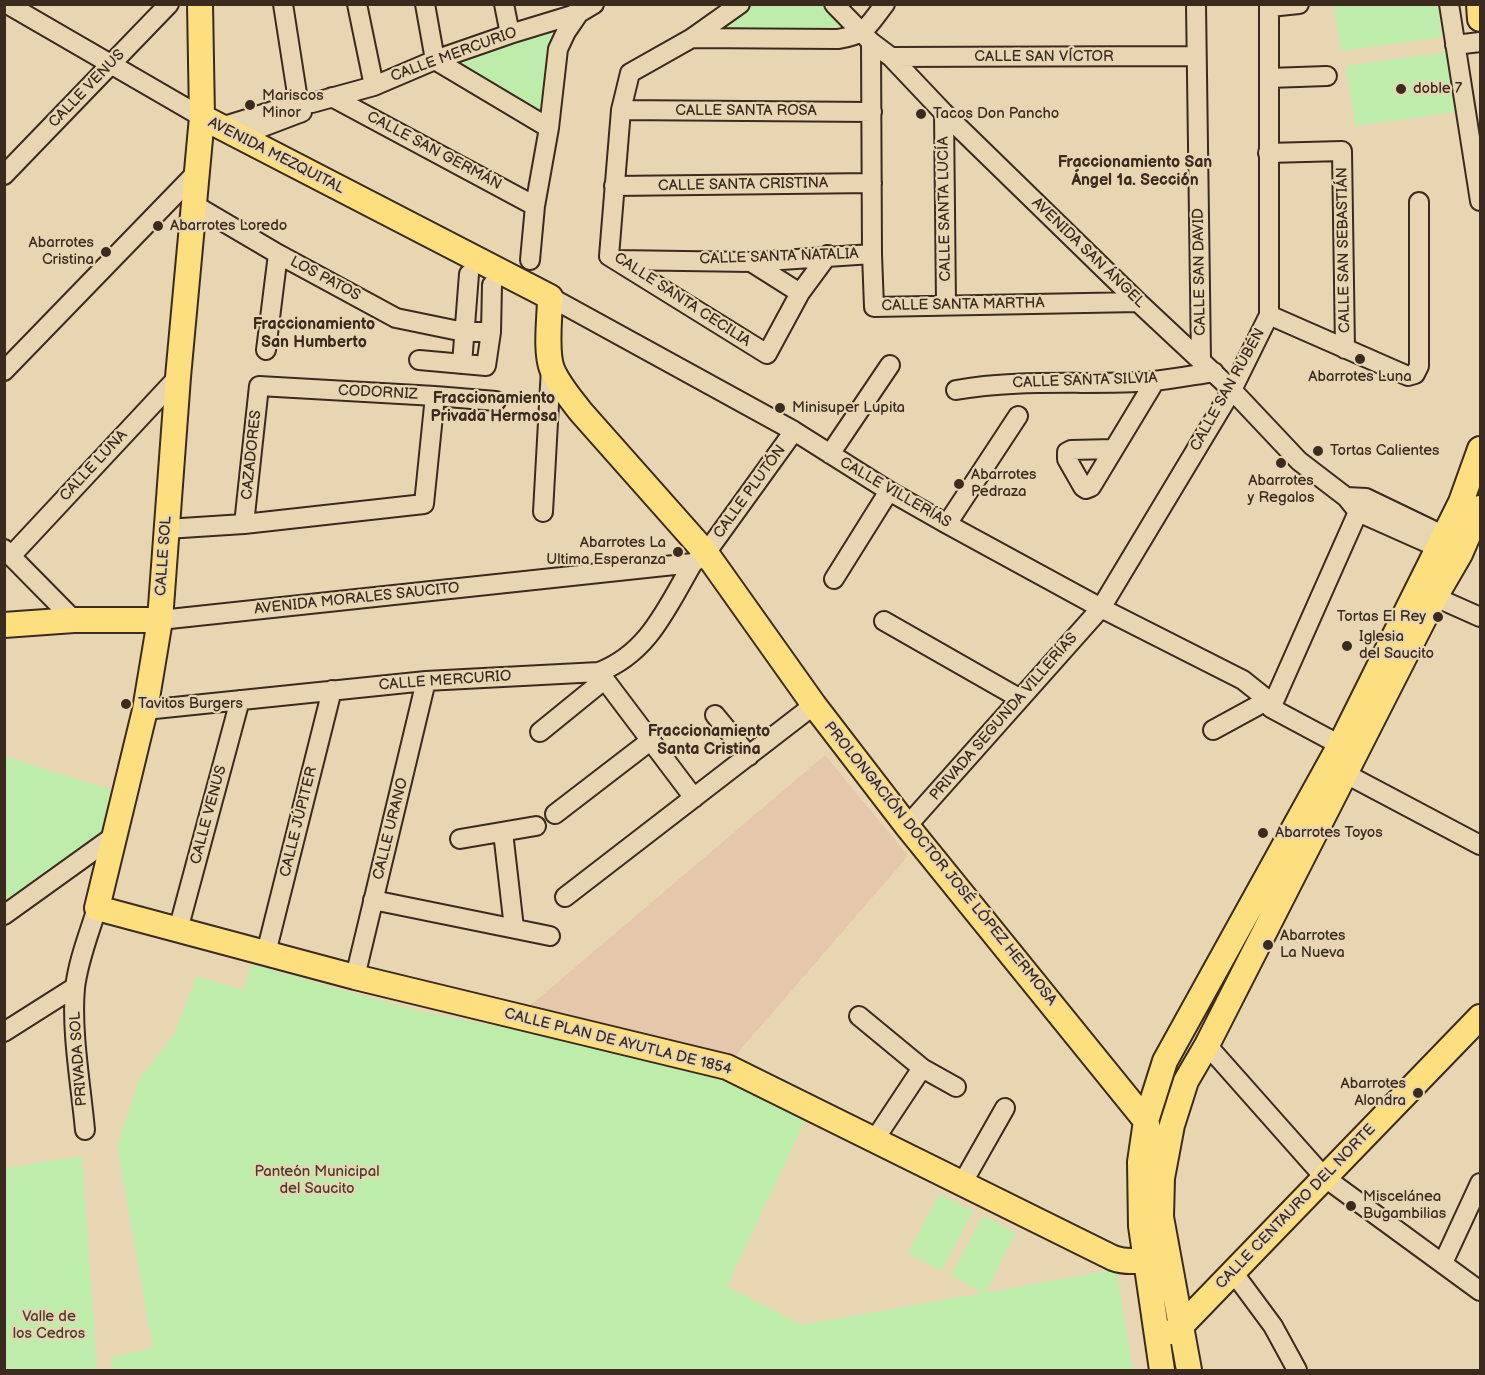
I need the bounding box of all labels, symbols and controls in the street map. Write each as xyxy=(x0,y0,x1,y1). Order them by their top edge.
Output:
street label: CALLE MERCURIO xyxy=(388,24,520,86)
street label: CALLE VENUS xyxy=(45,46,129,132)
street label: CALLE SAN VÍCTOR xyxy=(974,48,1114,66)
place label: doble 7 xyxy=(1413,80,1462,98)
marker: doble 7 xyxy=(1394,82,1408,96)
place label: Mariscos Minor xyxy=(262,87,324,122)
marker: Mariscos Minor xyxy=(243,98,257,112)
street label: CALLE SANTA ROSA xyxy=(675,102,817,120)
place label: Tacos Don Pancho xyxy=(933,105,1059,123)
marker: Tacos Don Pancho xyxy=(914,107,928,121)
street label: CALLE SAN GERMÁN xyxy=(364,108,504,194)
street label: AVENIDA MEZQUITAL xyxy=(205,114,347,198)
street label: CALLE SANTA LUCÍA xyxy=(935,136,955,282)
district label: Fraccionamiento San Ángel 1a. Sección xyxy=(1058,153,1212,191)
street label: CALLE SAN SEBASTIÁN xyxy=(1334,167,1354,333)
street label: CALLE SANTA CRISTINA xyxy=(658,175,828,195)
street label: AVENIDA SAN ÁNGEL xyxy=(1028,194,1148,312)
street label: CALLE SAN DAVID xyxy=(1190,208,1210,336)
place label: Abarrotes Loredo xyxy=(170,217,287,235)
marker: Abarrotes Loredo xyxy=(151,219,165,233)
place label: Abarrotes Cristina xyxy=(29,234,94,269)
marker: Abarrotes Cristina xyxy=(99,245,113,259)
street label: CALLE SANTA NATALIA xyxy=(699,245,859,269)
street label: CALLE SANTA CECILIA xyxy=(610,249,754,351)
street label: LOS PATOS xyxy=(287,253,363,305)
street label: CALLE SANTA MARTHA xyxy=(881,295,1045,315)
district label: Fraccionamiento San Humberto xyxy=(253,315,375,353)
street label: CALLE SAN RUBÉN xyxy=(1187,326,1269,454)
marker: Abarrotes Luna xyxy=(1353,352,1367,366)
place label: Abarrotes Luna xyxy=(1308,368,1412,386)
street label: CALLE SANTA SILVIA xyxy=(1012,369,1158,393)
street label: CODORNIZ xyxy=(338,382,418,404)
district label: Fraccionamiento Privada Hermosa xyxy=(431,389,557,427)
place label: Minisuper Lupita xyxy=(792,399,905,417)
marker: Minisuper Lupita xyxy=(773,401,787,415)
street label: CAZADORES xyxy=(238,409,266,501)
street label: CALLE LUNA xyxy=(56,427,132,505)
street label: CALLE PLUTÓN xyxy=(710,442,790,542)
place label: Tortas Calientes xyxy=(1330,442,1439,460)
marker: Tortas Calientes xyxy=(1311,444,1325,458)
street label: CALLE VILLERÍAS xyxy=(836,454,954,532)
marker: Abarrotes y Regalos xyxy=(1274,456,1288,470)
place label: Abarrotes Pedraza xyxy=(971,466,1036,501)
place label: Abarrotes y Regalos xyxy=(1248,472,1314,507)
marker: Abarrotes Pedraza xyxy=(952,477,966,491)
street label: CALLE SOL xyxy=(152,515,176,597)
place label: Abarrotes La Ultima Esperanza xyxy=(546,534,666,569)
marker: Abarrotes La Ultima Esperanza xyxy=(671,545,685,559)
street label: AVENIDA MORALES SAUCITO xyxy=(254,579,460,619)
place label: Tortas El Rey xyxy=(1337,608,1426,626)
marker: Tortas El Rey xyxy=(1431,610,1445,624)
place label: Iglesia del Saucito xyxy=(1359,628,1434,663)
street label: PRIVADA SEGUNDA VILLERÍAS xyxy=(926,630,1082,804)
marker: Iglesia del Saucito xyxy=(1340,639,1354,653)
street label: CALLE MERCURIO xyxy=(378,667,512,695)
place label: Tavitos Burgers xyxy=(138,695,243,713)
marker: Tavitos Burgers xyxy=(119,697,133,711)
street label: PROLONGACIÓN DOCTOR JOSÉ LÓPEZ HERMOSA xyxy=(820,718,1060,1010)
district label: Fraccionamiento Santa Cristina xyxy=(648,722,770,760)
street label: CALLE VENUS xyxy=(187,764,231,866)
street label: CALLE JÚPITER xyxy=(277,765,321,879)
street label: CALLE URANO xyxy=(370,776,412,882)
place label: Abarrotes Toyos xyxy=(1275,824,1383,842)
marker: Abarrotes Toyos xyxy=(1256,826,1270,840)
place label: Abarrotes La Nueva xyxy=(1280,927,1345,962)
marker: Abarrotes La Nueva xyxy=(1261,938,1275,952)
street label: CALLE PLAN DE AYUTLA DE 1854 xyxy=(502,1005,734,1079)
street label: PRIVADA SOL xyxy=(67,1011,91,1107)
place label: Abarrotes Alondra xyxy=(1341,1075,1406,1110)
marker: Abarrotes Alondra xyxy=(1411,1086,1425,1100)
street label: CALLE CENTAURO DEL NORTE xyxy=(1212,1121,1380,1293)
park label: Panteón Municipal del Saucito xyxy=(254,1163,380,1198)
place label: Miscelánea Bugambilias xyxy=(1363,1188,1446,1223)
marker: Miscelánea Bugambilias xyxy=(1344,1199,1358,1213)
park label: Valle de los Cedros xyxy=(13,1308,85,1343)

